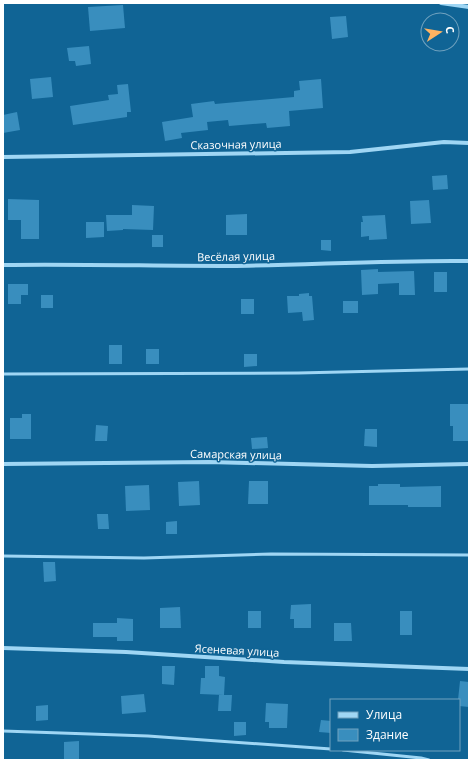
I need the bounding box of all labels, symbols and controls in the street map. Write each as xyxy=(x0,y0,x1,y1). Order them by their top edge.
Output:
north arrow xyxy=(420,12,460,52)
text: С xyxy=(442,25,458,35)
street label: Сказочная улица xyxy=(190,136,282,152)
street label: Весёлая улица xyxy=(197,248,275,264)
street label: Самарская улица xyxy=(190,446,282,462)
street label: Ясеневая улица xyxy=(194,640,280,660)
legend xyxy=(330,699,460,751)
text: Улица xyxy=(366,706,402,723)
text: Здание xyxy=(366,726,409,743)

